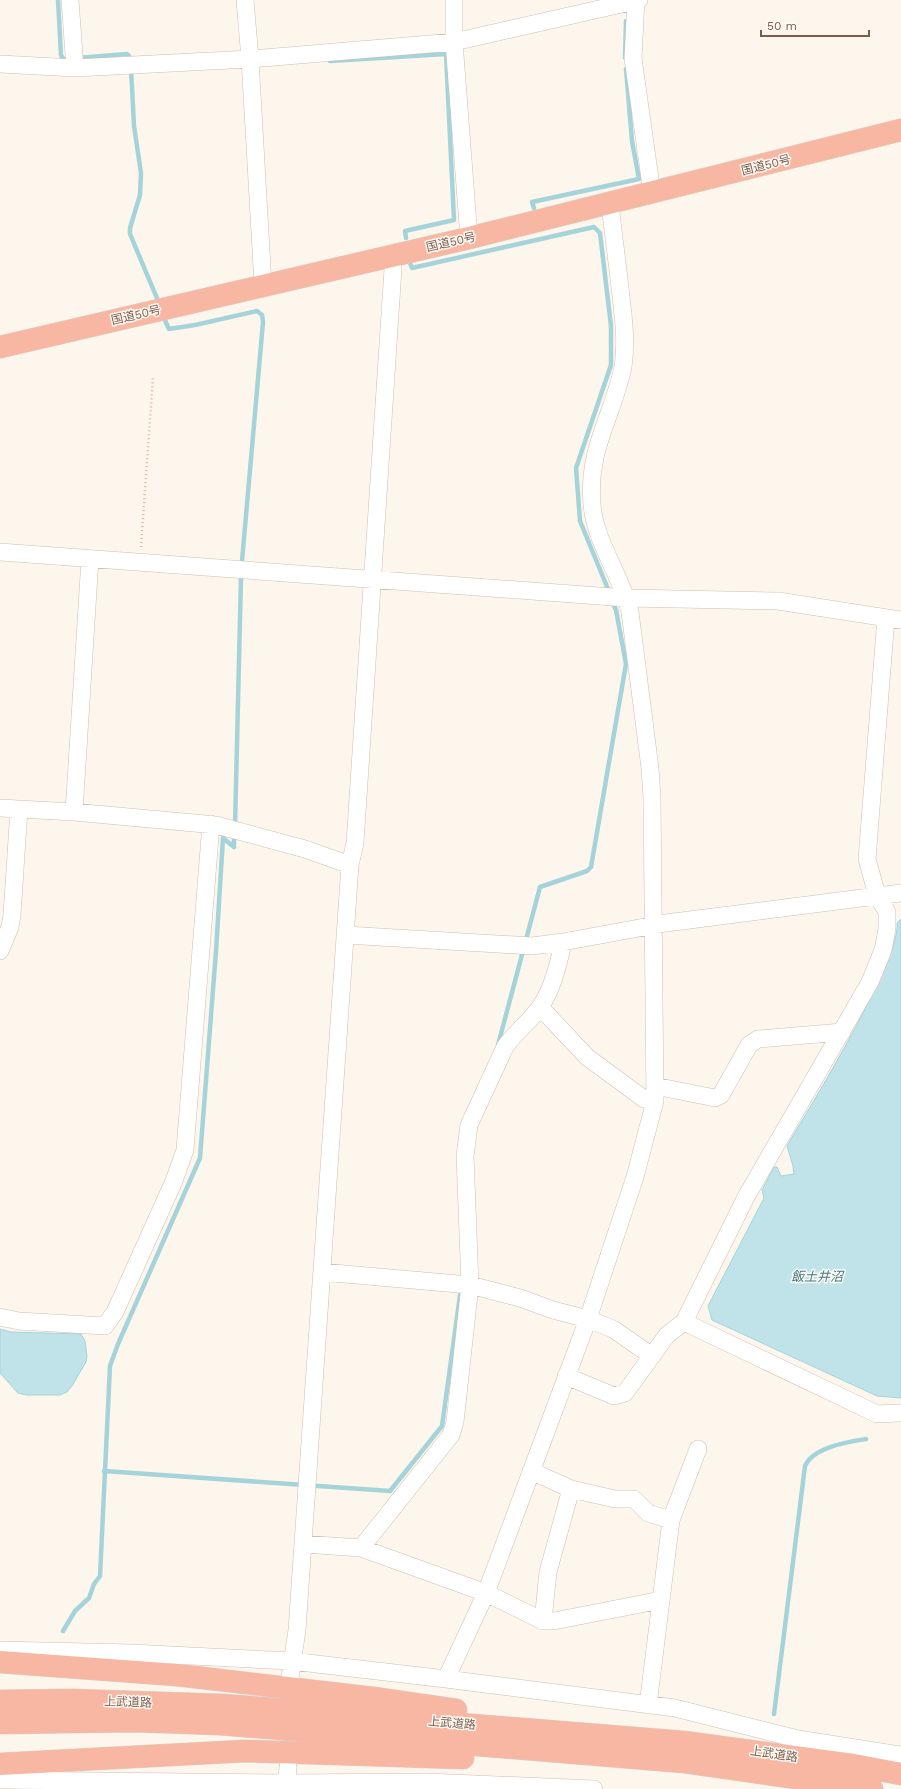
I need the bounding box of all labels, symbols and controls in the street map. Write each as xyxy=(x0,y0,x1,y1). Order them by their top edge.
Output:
scale bar xyxy=(761,12,869,38)
text: 50 m xyxy=(767,19,797,33)
street label: 国道50号 xyxy=(740,152,792,178)
street label: 国道50号 xyxy=(425,230,477,254)
street label: 国道50号 xyxy=(110,303,162,327)
water label: 飯土井沼 xyxy=(791,1269,845,1284)
street label: 上武道路 xyxy=(104,1694,152,1710)
street label: 上武道路 xyxy=(427,1714,477,1732)
street label: 上武道路 xyxy=(749,1744,799,1764)

